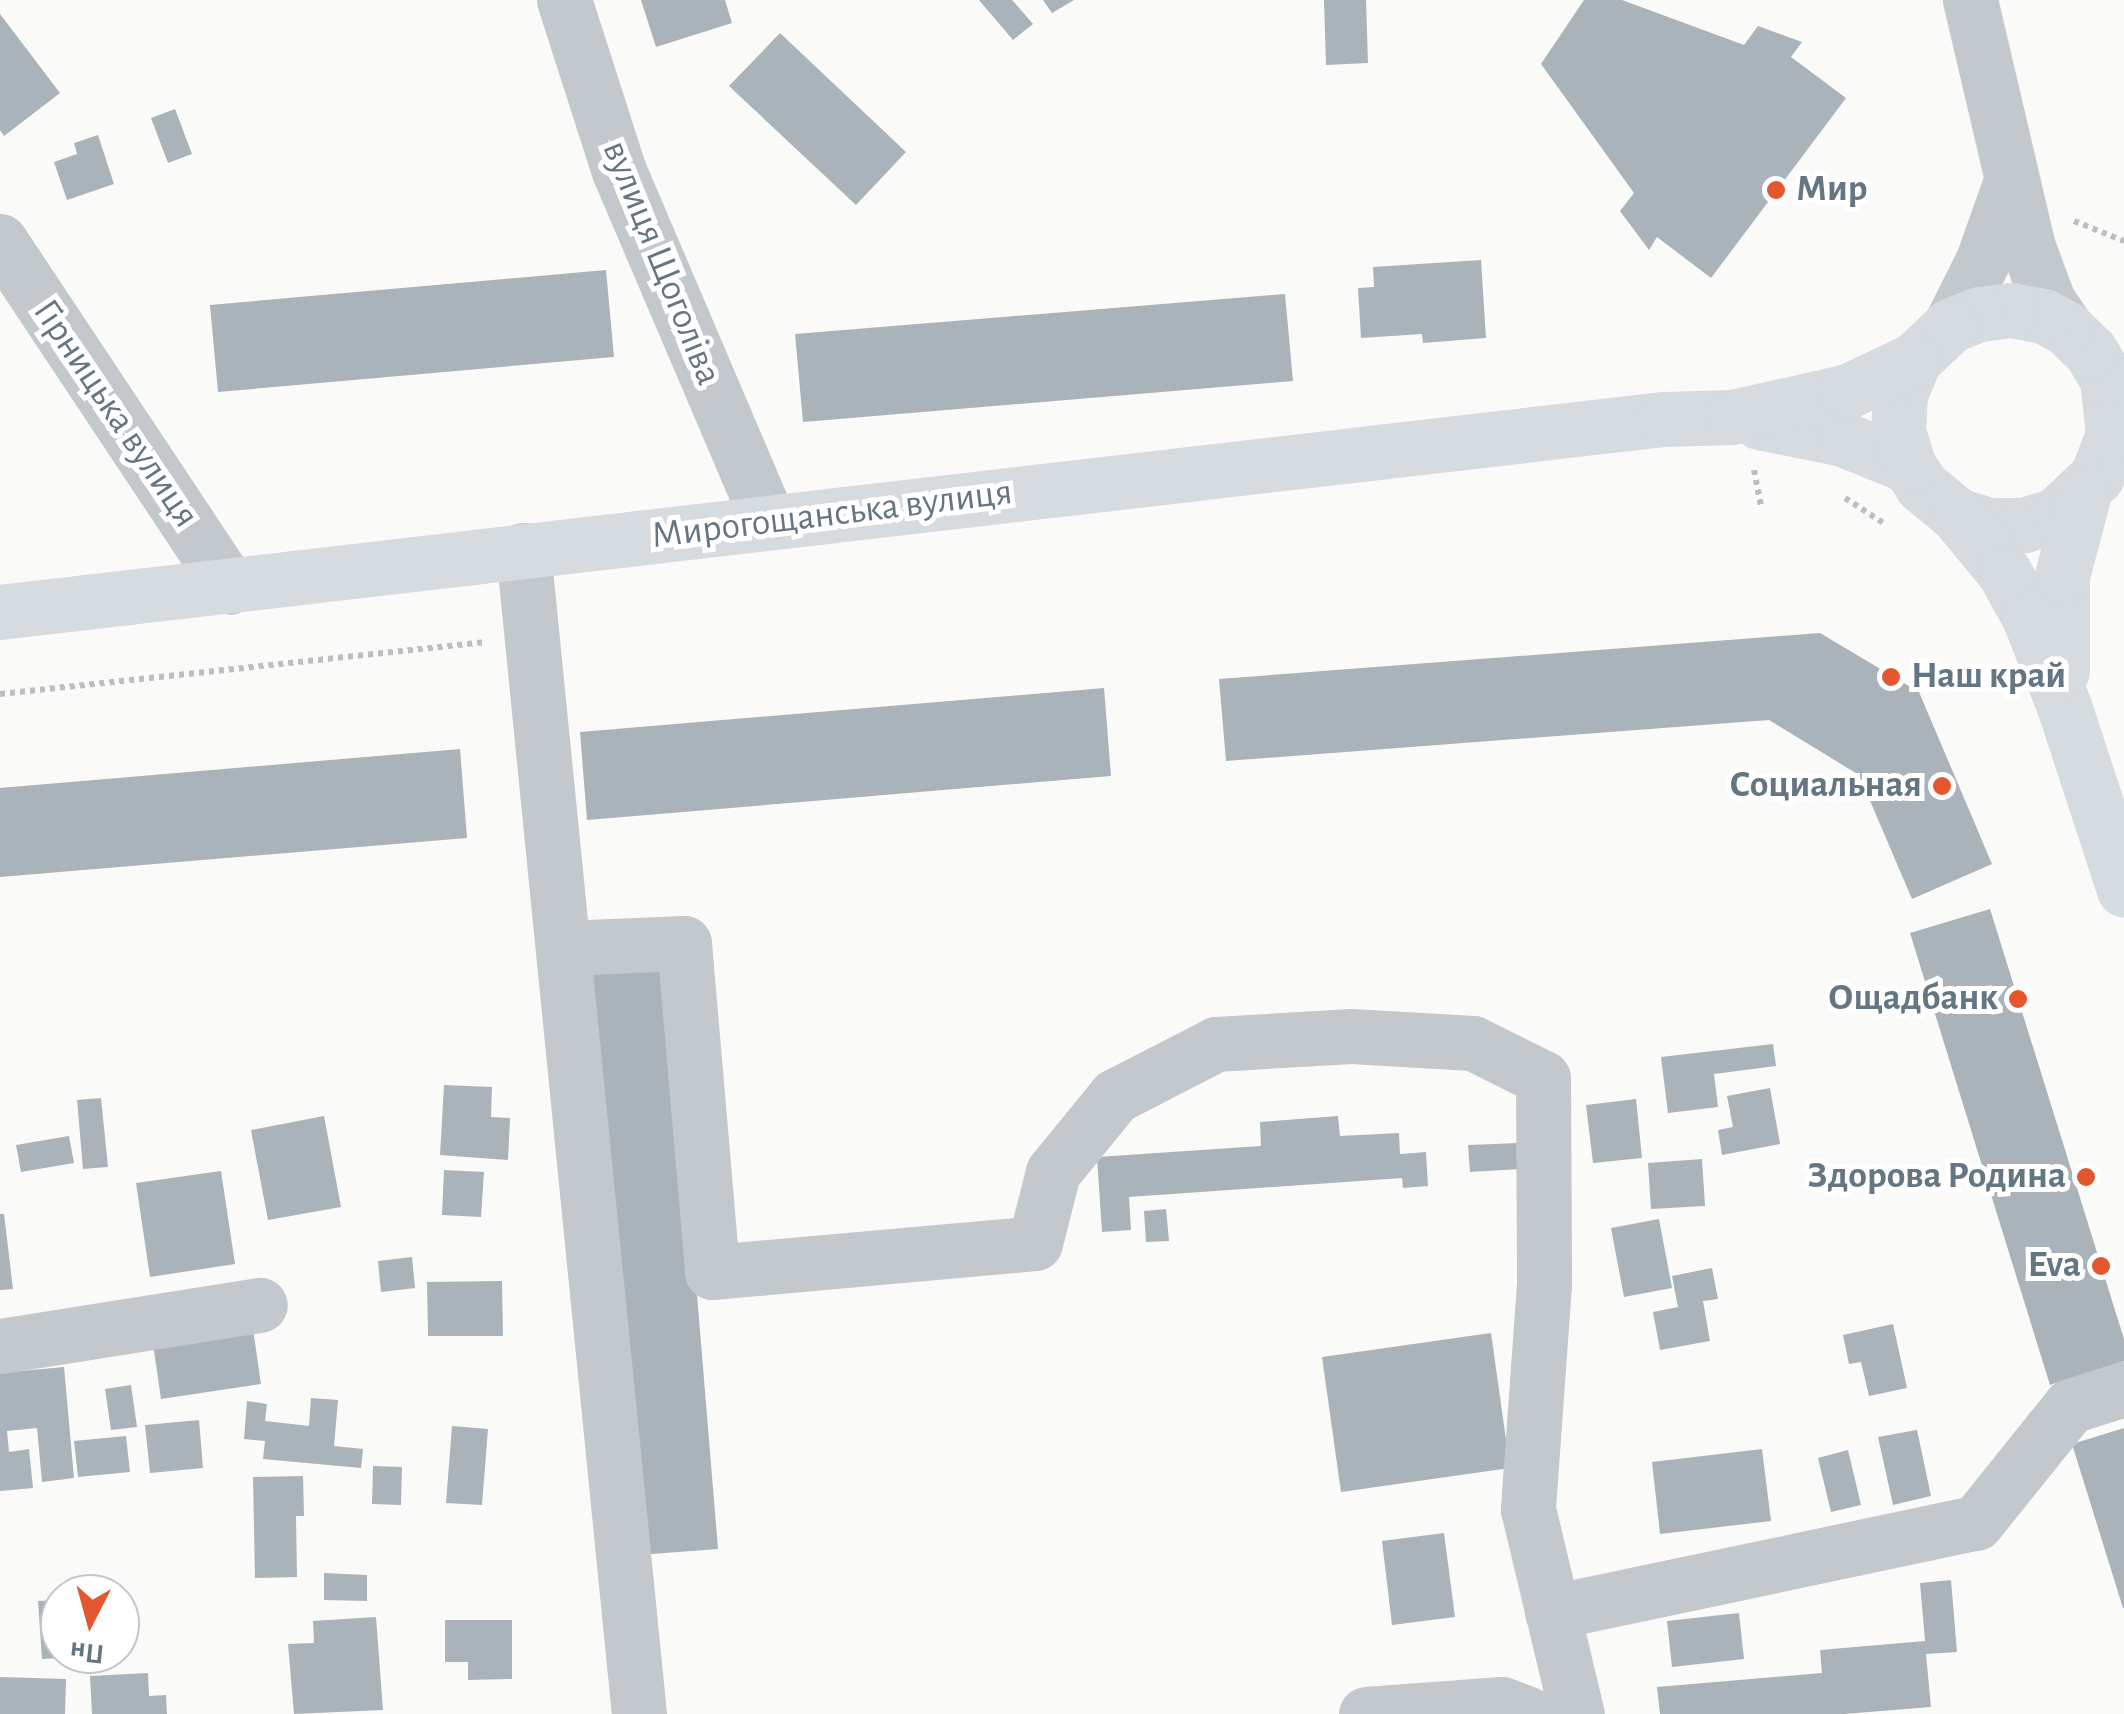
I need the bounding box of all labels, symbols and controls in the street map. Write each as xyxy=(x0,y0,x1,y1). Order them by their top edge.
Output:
street label: вулиця Щоголіва xyxy=(591,134,731,392)
place label: Мир xyxy=(1796,167,1868,213)
marker: Мир xyxy=(1765,179,1787,201)
street label: Гірницька вулиця xyxy=(22,291,208,537)
street label: Мирогощанська вулиця xyxy=(649,470,1015,560)
place label: Наш край xyxy=(1911,654,2066,700)
marker: Наш край xyxy=(1880,666,1902,688)
place label: Социальная xyxy=(1729,763,1922,809)
marker: Социальная xyxy=(1931,775,1953,797)
place label: Ощадбанк xyxy=(1828,976,1998,1022)
marker: Ощадбанк xyxy=(2007,988,2029,1010)
place label: Здорова Родина xyxy=(1808,1154,2066,1200)
marker: Здорова Родина xyxy=(2075,1166,2097,1188)
place label: Eva xyxy=(2028,1243,2081,1289)
marker: Eva xyxy=(2090,1255,2112,1277)
north arrow xyxy=(40,1574,140,1674)
text: Пн xyxy=(69,1636,106,1668)

